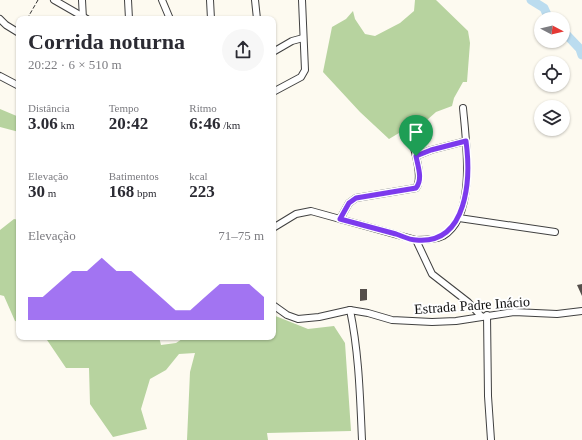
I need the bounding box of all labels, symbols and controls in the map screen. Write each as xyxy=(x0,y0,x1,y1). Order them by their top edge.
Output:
north arrow xyxy=(534,12,570,48)
map controls xyxy=(534,12,570,136)
text: Corrida noturna xyxy=(28,29,185,54)
button: share xyxy=(222,29,264,71)
button: locate xyxy=(534,56,570,92)
text: 20:22 · 6 × 510 m xyxy=(28,57,122,72)
button: layers xyxy=(534,100,570,136)
text: Distância xyxy=(28,102,70,114)
text: Tempo xyxy=(109,102,139,114)
text: Ritmo xyxy=(189,102,217,114)
text: 3.06 xyxy=(28,114,58,133)
text: 20:42 xyxy=(109,114,148,133)
text: 6:46 xyxy=(189,114,221,133)
pin xyxy=(399,115,433,156)
text: km xyxy=(58,119,75,131)
text: /km xyxy=(221,119,240,131)
icon: arrive xyxy=(405,121,427,143)
text: Elevação xyxy=(28,170,68,182)
text: Batimentos xyxy=(109,170,159,182)
text: kcal xyxy=(189,170,208,182)
text: 30 xyxy=(28,182,45,201)
text: 168 xyxy=(109,182,134,201)
text: 223 xyxy=(189,182,215,201)
text: m xyxy=(45,187,56,199)
text: bpm xyxy=(134,187,156,199)
text: Elevação xyxy=(28,228,76,243)
text: 71–75 m xyxy=(218,228,264,243)
street label: Estrada Padre Inácio xyxy=(414,294,530,317)

